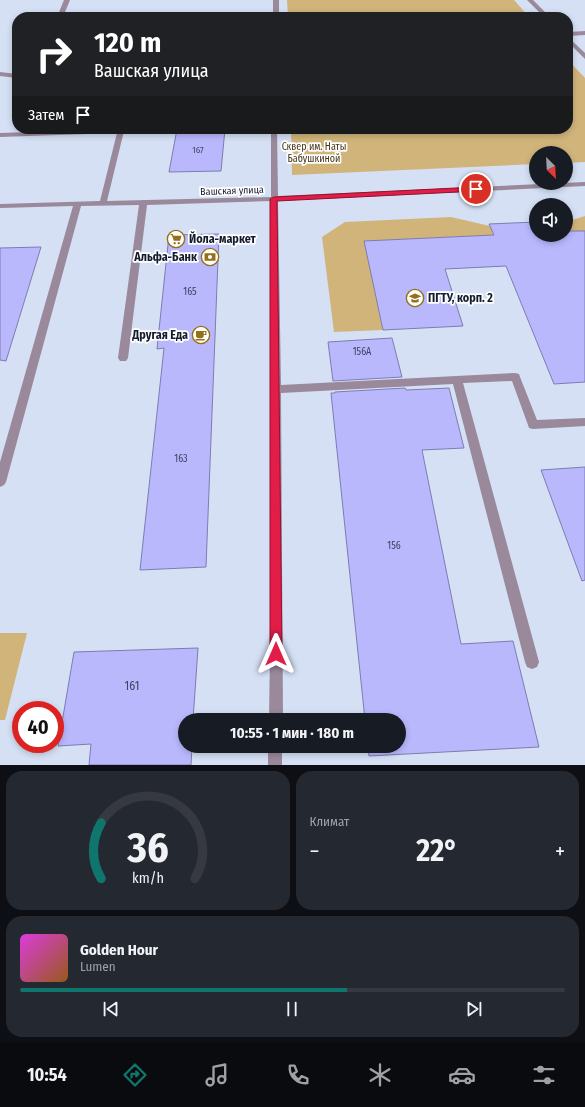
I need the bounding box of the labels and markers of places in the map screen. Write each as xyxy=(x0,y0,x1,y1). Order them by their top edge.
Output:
pin xyxy=(459,172,493,206)
supermarket icon: Йола-маркет xyxy=(166,229,186,249)
place label: Йола-маркет xyxy=(189,231,257,246)
bank icon: Альфа-Банк xyxy=(200,247,220,267)
place label: Альфа-Банк xyxy=(133,250,198,264)
school or university icon: ПГТУ, корп. 2 xyxy=(405,288,425,308)
place label: ПГТУ, корп. 2 xyxy=(428,291,493,305)
cafe icon: Другая Еда xyxy=(191,325,211,345)
place label: Другая Еда xyxy=(131,328,188,342)

